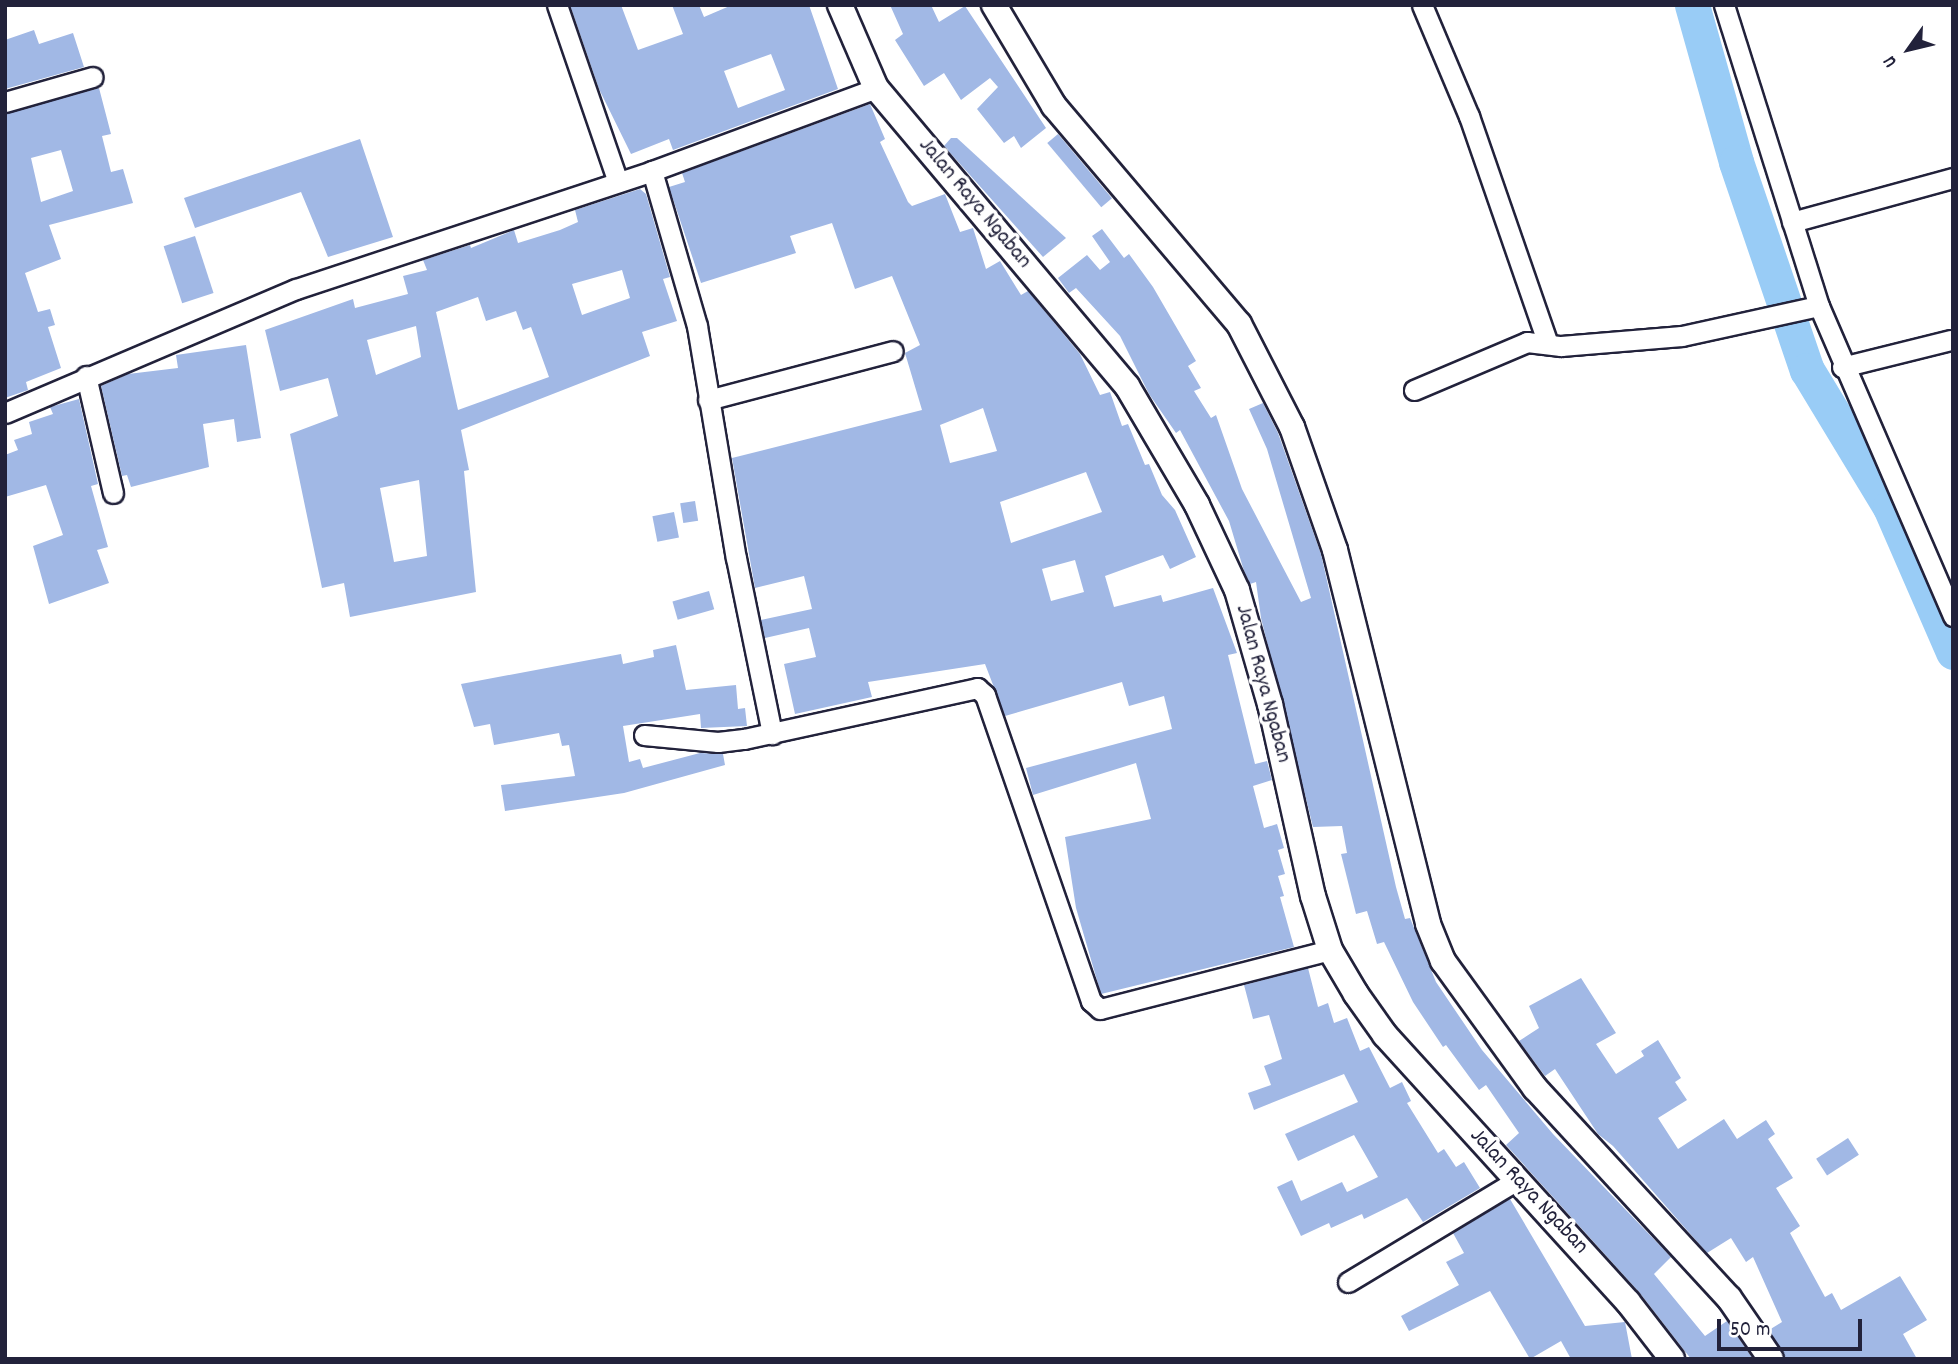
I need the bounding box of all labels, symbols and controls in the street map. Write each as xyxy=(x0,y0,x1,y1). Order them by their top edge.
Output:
north arrow xyxy=(1874,14,1944,84)
text: U xyxy=(1877,50,1905,72)
street label: Jalan Raya Ngaban xyxy=(911,133,1037,275)
street label: Jalan Raya Ngaban xyxy=(1228,602,1296,766)
street label: Jalan Raya Ngaban xyxy=(1463,1123,1593,1261)
scale bar xyxy=(1720,1304,1865,1348)
text: 50 m xyxy=(1730,1316,1770,1346)

